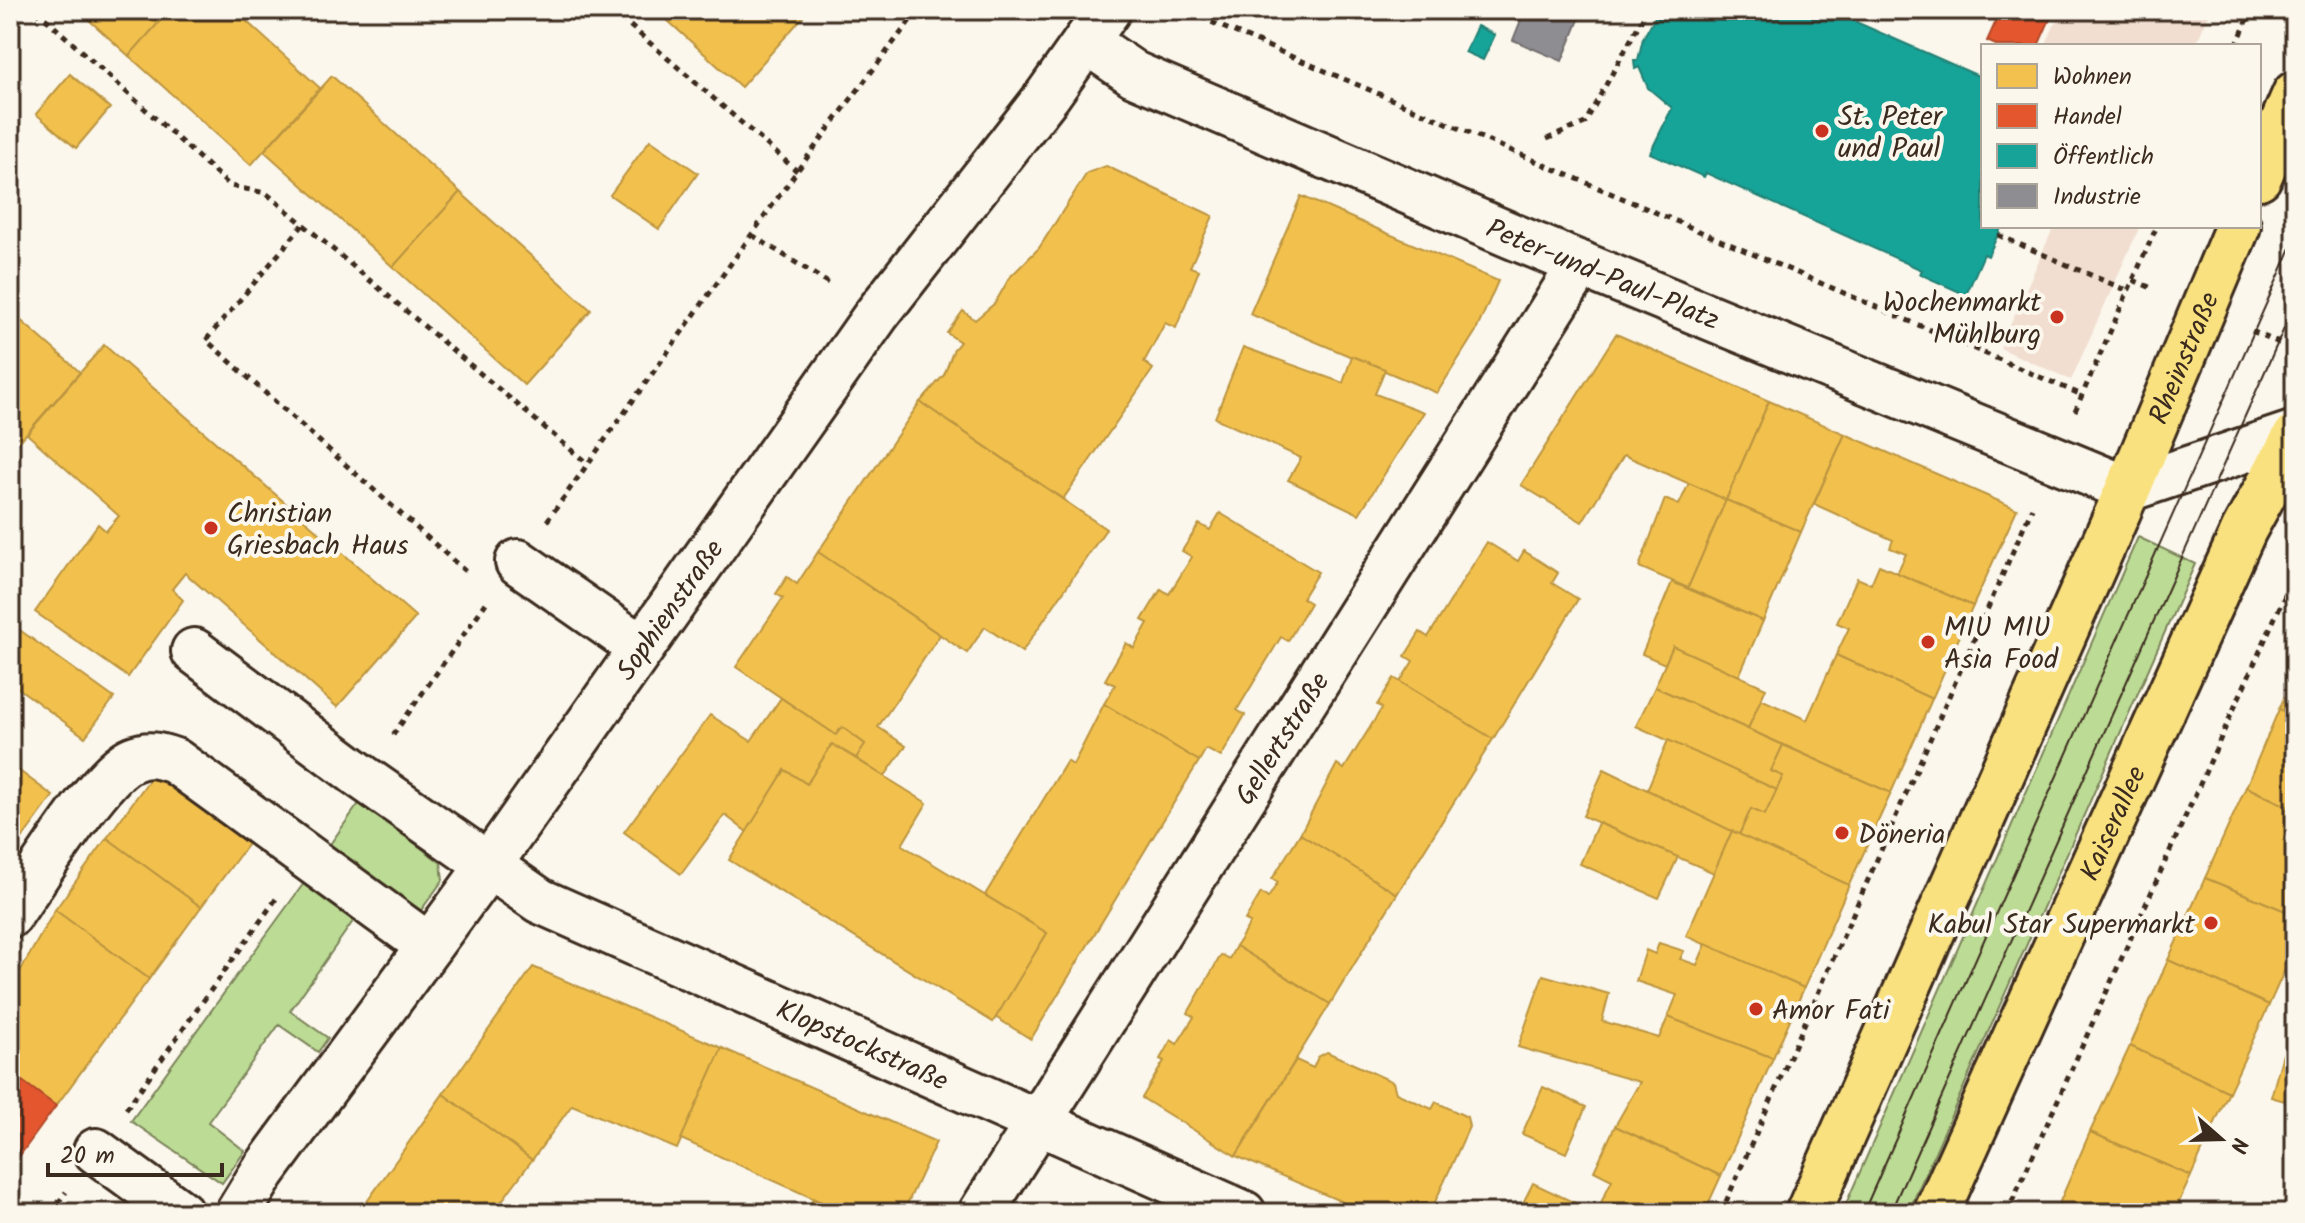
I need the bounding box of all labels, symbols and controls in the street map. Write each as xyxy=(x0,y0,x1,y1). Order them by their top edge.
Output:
legend xyxy=(1981,44,2261,228)
text: Wohnen xyxy=(2053,58,2132,97)
place label: St. Peter und Paul xyxy=(1838,95,1944,172)
text: Handel xyxy=(2053,98,2122,137)
marker: St. Peter und Paul xyxy=(1813,122,1831,140)
text: Öffentlich xyxy=(2053,138,2154,177)
text: Industrie xyxy=(2053,178,2141,217)
street label: Peter-und-Paul-Platz xyxy=(1478,207,1726,344)
place label: Wochenmarkt Mühlburg xyxy=(1883,281,2042,358)
street label: Rheinstraße xyxy=(2138,285,2233,432)
marker: Wochenmarkt Mühlburg xyxy=(2048,308,2066,326)
place label: Christian Griesbach Haus xyxy=(227,492,408,569)
marker: Christian Griesbach Haus xyxy=(202,519,220,537)
street label: Sophienstraße xyxy=(605,530,737,691)
place label: MIU MIU Asia Food xyxy=(1944,606,2059,683)
marker: MIU MIU Asia Food xyxy=(1919,633,1937,651)
street label: Gellertstraße xyxy=(1224,663,1343,815)
street label: Kaiserallee xyxy=(2069,759,2160,889)
place label: Döneria xyxy=(1858,813,1945,858)
marker: Döneria xyxy=(1833,824,1851,842)
place label: Kabul Star Supermarkt xyxy=(1927,903,2196,948)
marker: Kabul Star Supermarkt xyxy=(2202,914,2220,932)
street label: Klopstockstraße xyxy=(768,988,956,1105)
place label: Amor Fati xyxy=(1772,989,1891,1034)
marker: Amor Fati xyxy=(1747,1000,1765,1018)
north arrow xyxy=(2181,1099,2261,1179)
scale bar xyxy=(48,1127,222,1177)
text: N xyxy=(2219,1132,2256,1158)
text: 20 m xyxy=(60,1137,115,1176)

